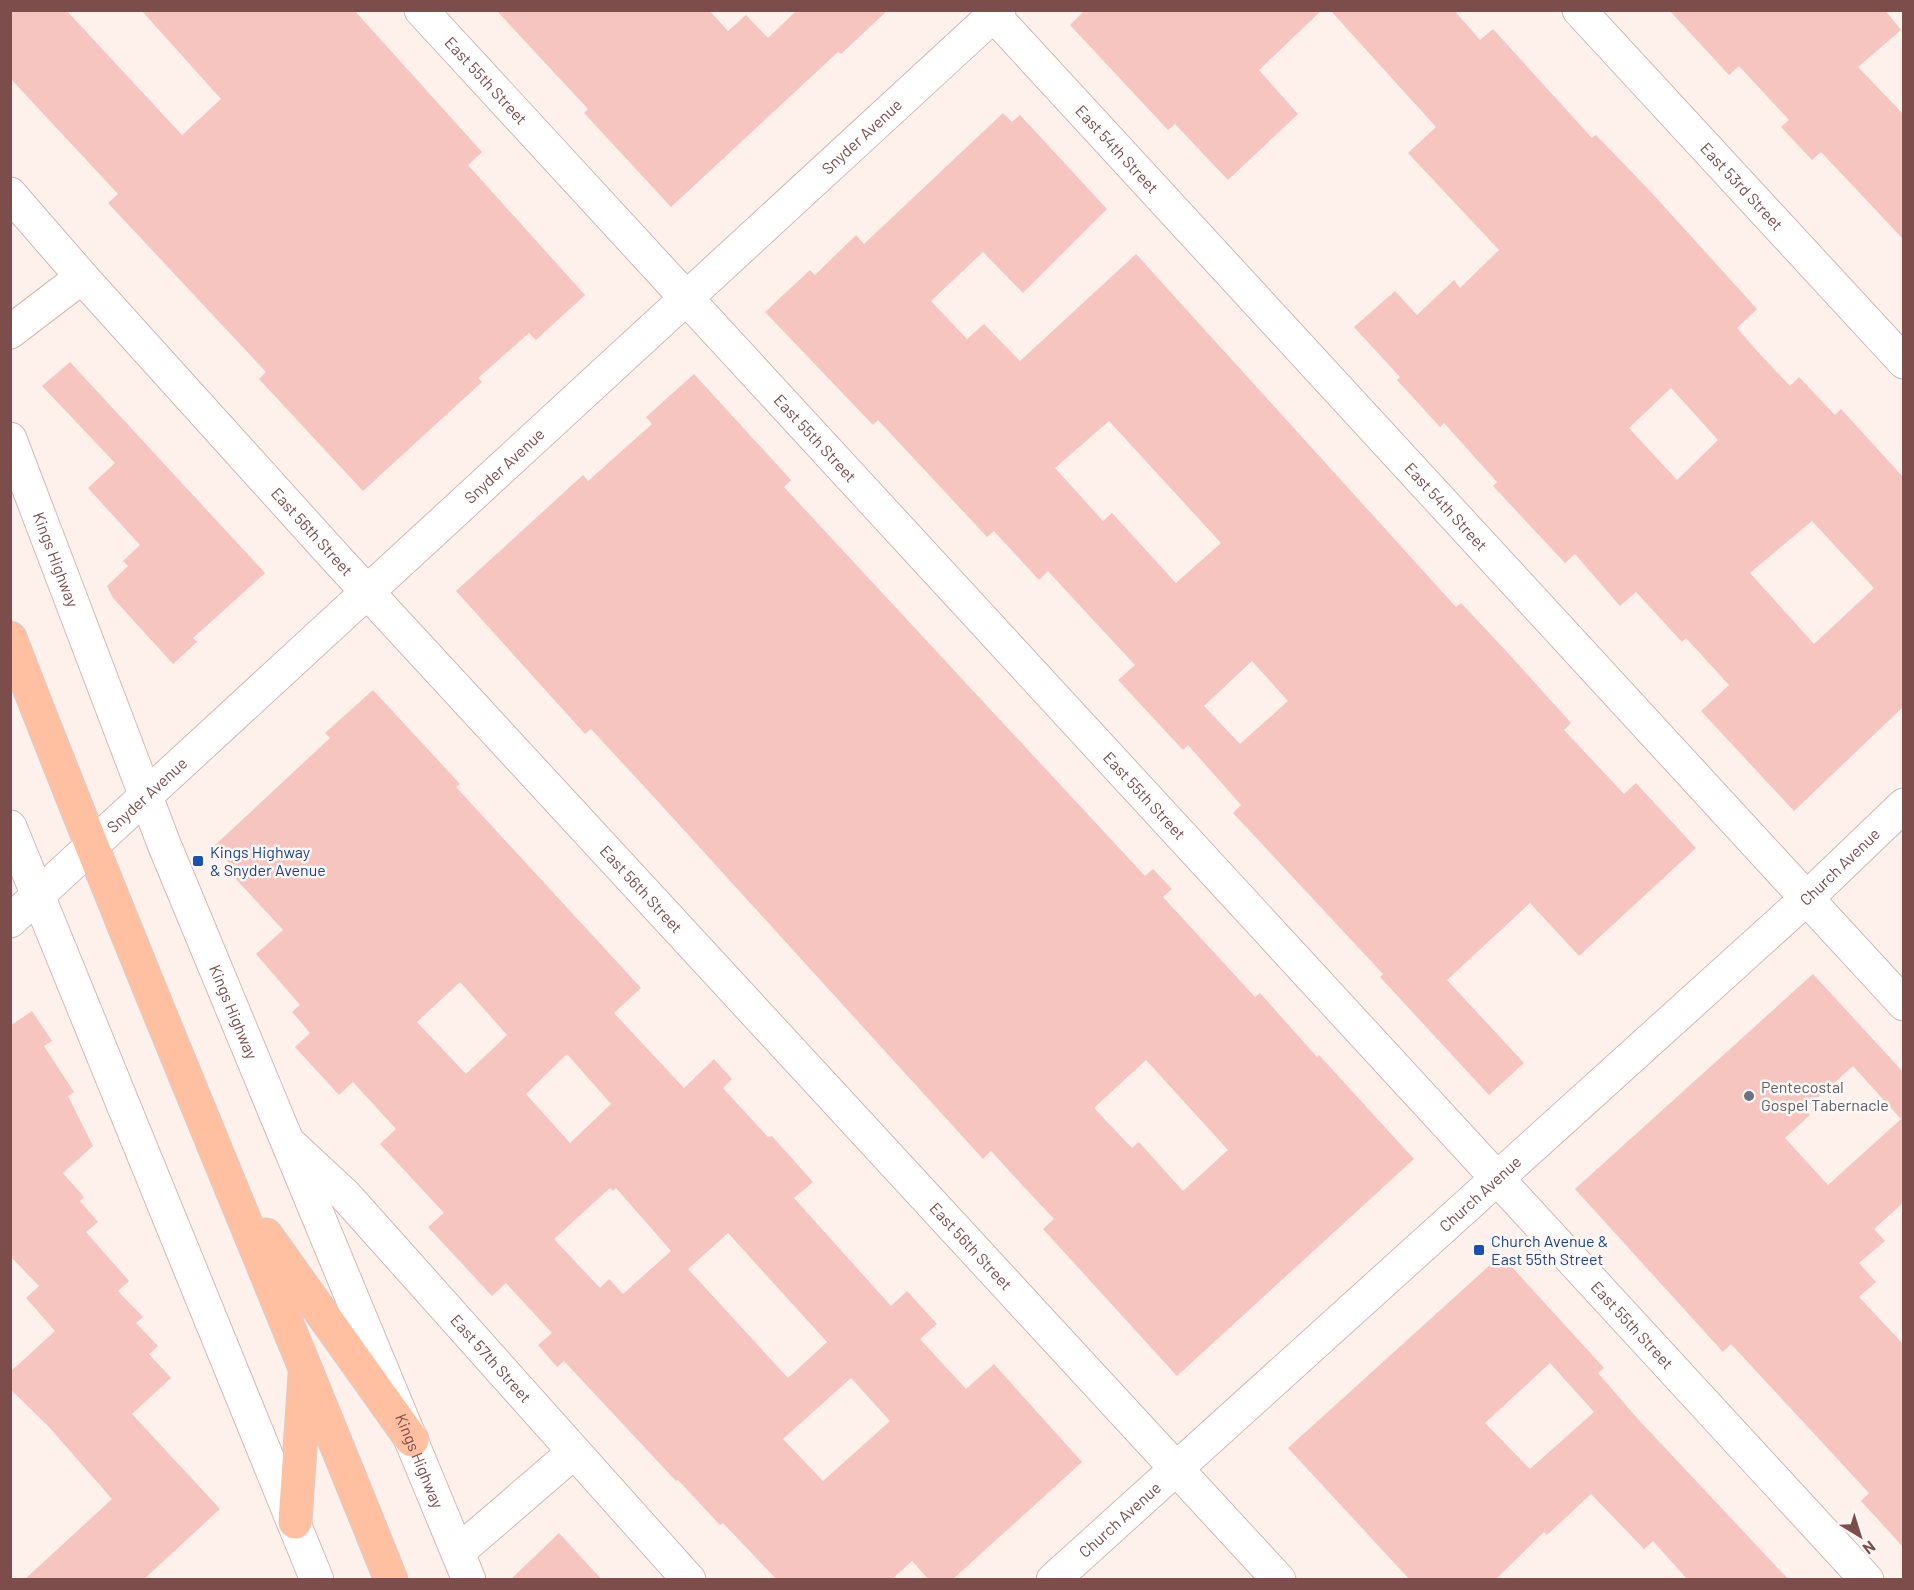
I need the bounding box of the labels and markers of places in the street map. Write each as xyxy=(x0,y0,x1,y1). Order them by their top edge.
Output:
place label: Kings Highway & Snyder Avenue xyxy=(210,842,326,879)
marker: Kings Highway & Snyder Avenue xyxy=(191,854,205,868)
place label: Pentecostal Gospel Tabernacle xyxy=(1761,1077,1889,1114)
marker: Pentecostal Gospel Tabernacle xyxy=(1742,1089,1756,1103)
place label: Church Avenue & East 55th Street xyxy=(1491,1231,1608,1268)
marker: Church Avenue & East 55th Street xyxy=(1472,1243,1486,1257)

